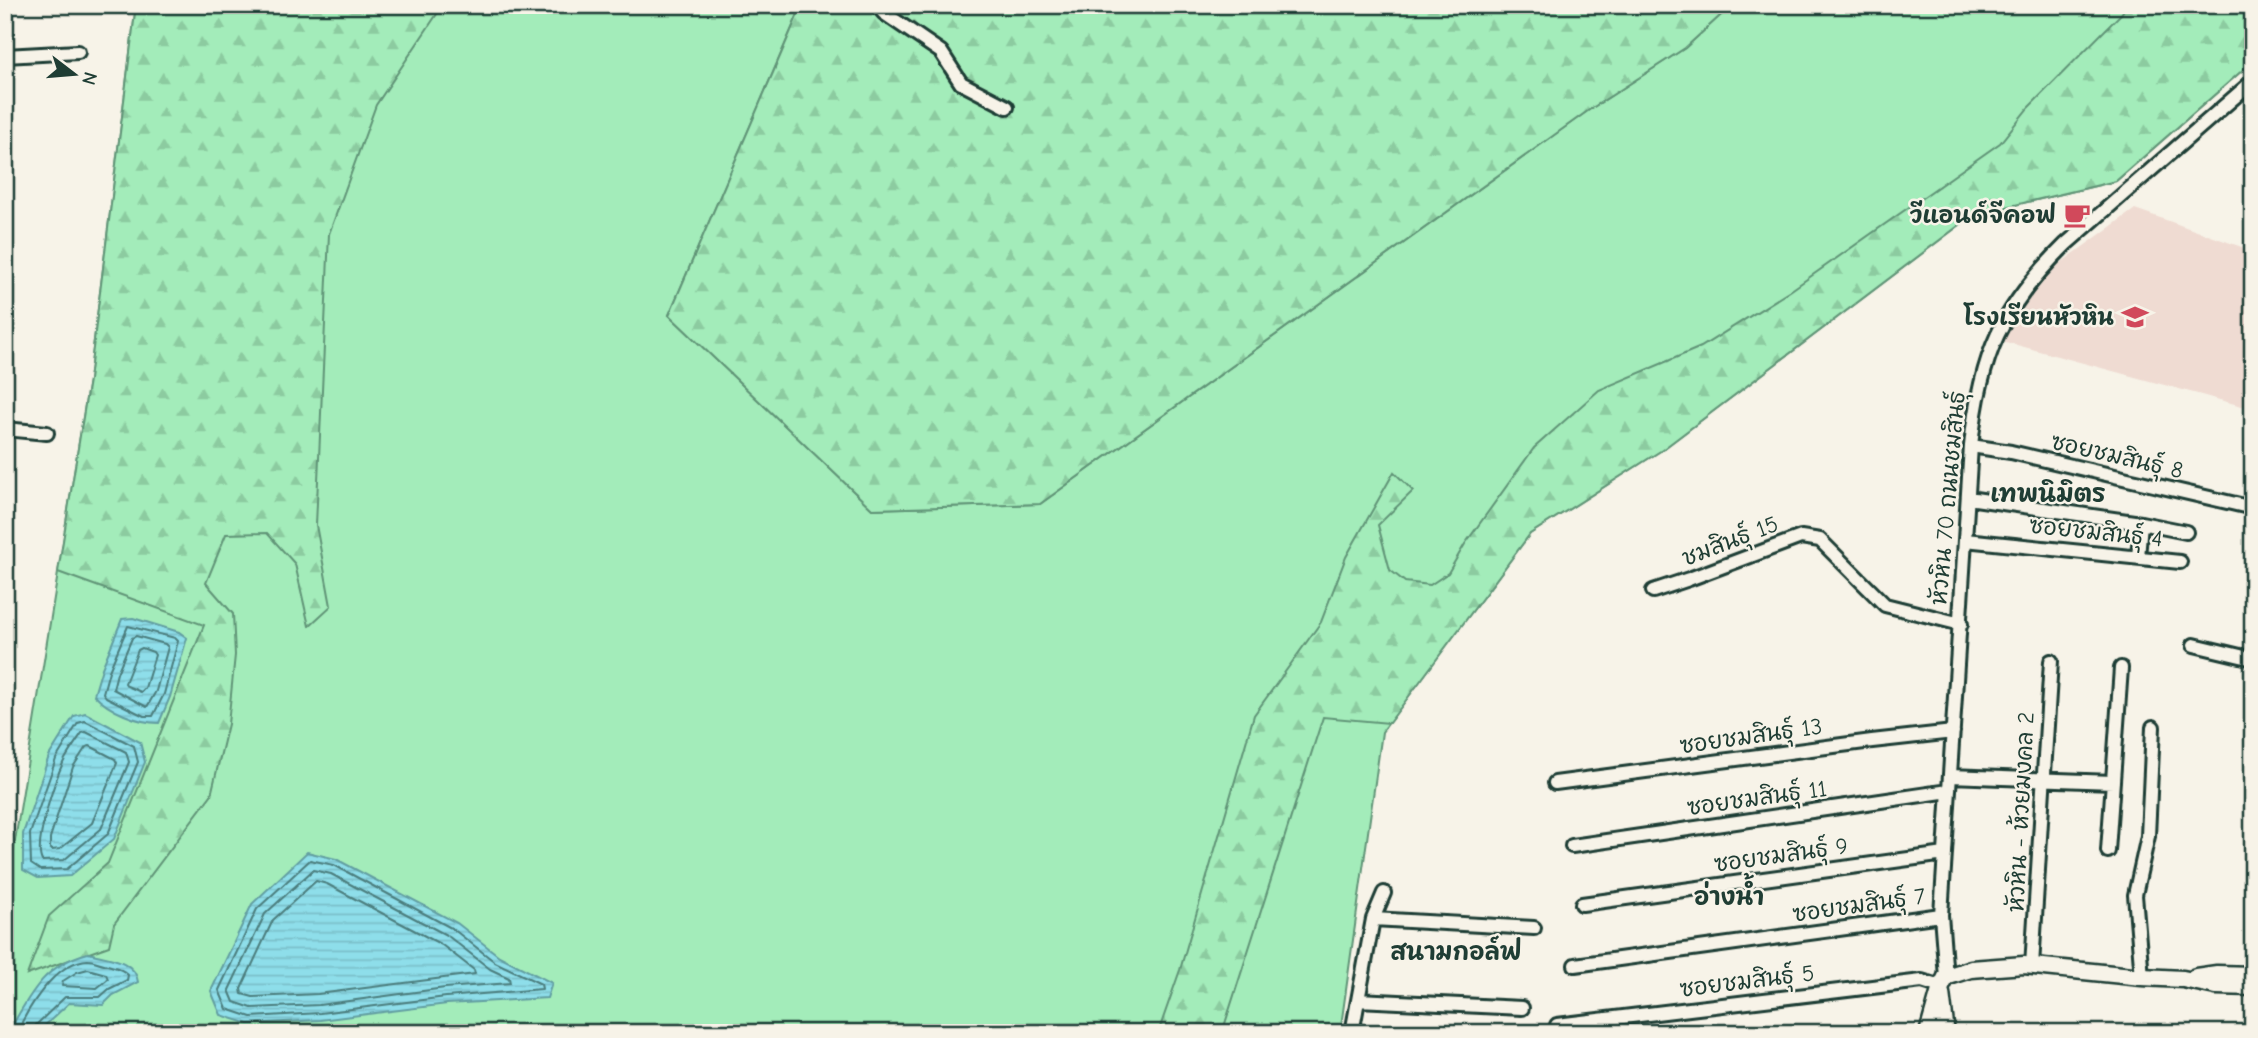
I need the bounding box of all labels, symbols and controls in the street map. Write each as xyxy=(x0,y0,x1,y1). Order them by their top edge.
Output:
north arrow xyxy=(38,38,108,108)
text: N xyxy=(77,69,102,87)
place label: วีแอนด์จีคอฟ xyxy=(1910,200,2056,229)
cafe icon: วีแอนด์จีคอฟ xyxy=(2062,200,2092,230)
place label: โรงเรียนหัวหิน xyxy=(1963,302,2114,331)
school or university icon: โรงเรียนหัวหิน xyxy=(2120,302,2150,332)
street label: หัวหิน 70 ถนนชมสินธุ์ xyxy=(1922,390,1975,607)
street label: ซอยชมสินธุ์ 8 xyxy=(2047,425,2186,488)
district label: เทพนิมิตร xyxy=(1990,479,2106,508)
street label: ชมสินธุ์ 15 xyxy=(1677,507,1784,575)
street label: ซอยชมสินธุ์ 4 xyxy=(2028,509,2164,556)
street label: ซอยชมสินธุ์ 13 xyxy=(1678,710,1825,763)
street label: หัวหิน - ห้วยมงคล 2 xyxy=(2000,711,2040,913)
street label: ซอยชมสินธุ์ 11 xyxy=(1685,772,1829,825)
street label: ซอยชมสินธุ์ 9 xyxy=(1712,829,1850,882)
district label: อ่างน้ำ xyxy=(1694,872,1764,911)
street label: ซอยชมสินธุ์ 7 xyxy=(1791,879,1928,932)
district label: สนามกอล์ฟ xyxy=(1390,935,1522,966)
street label: ซอยชมสินธุ์ 5 xyxy=(1678,956,1816,1007)

